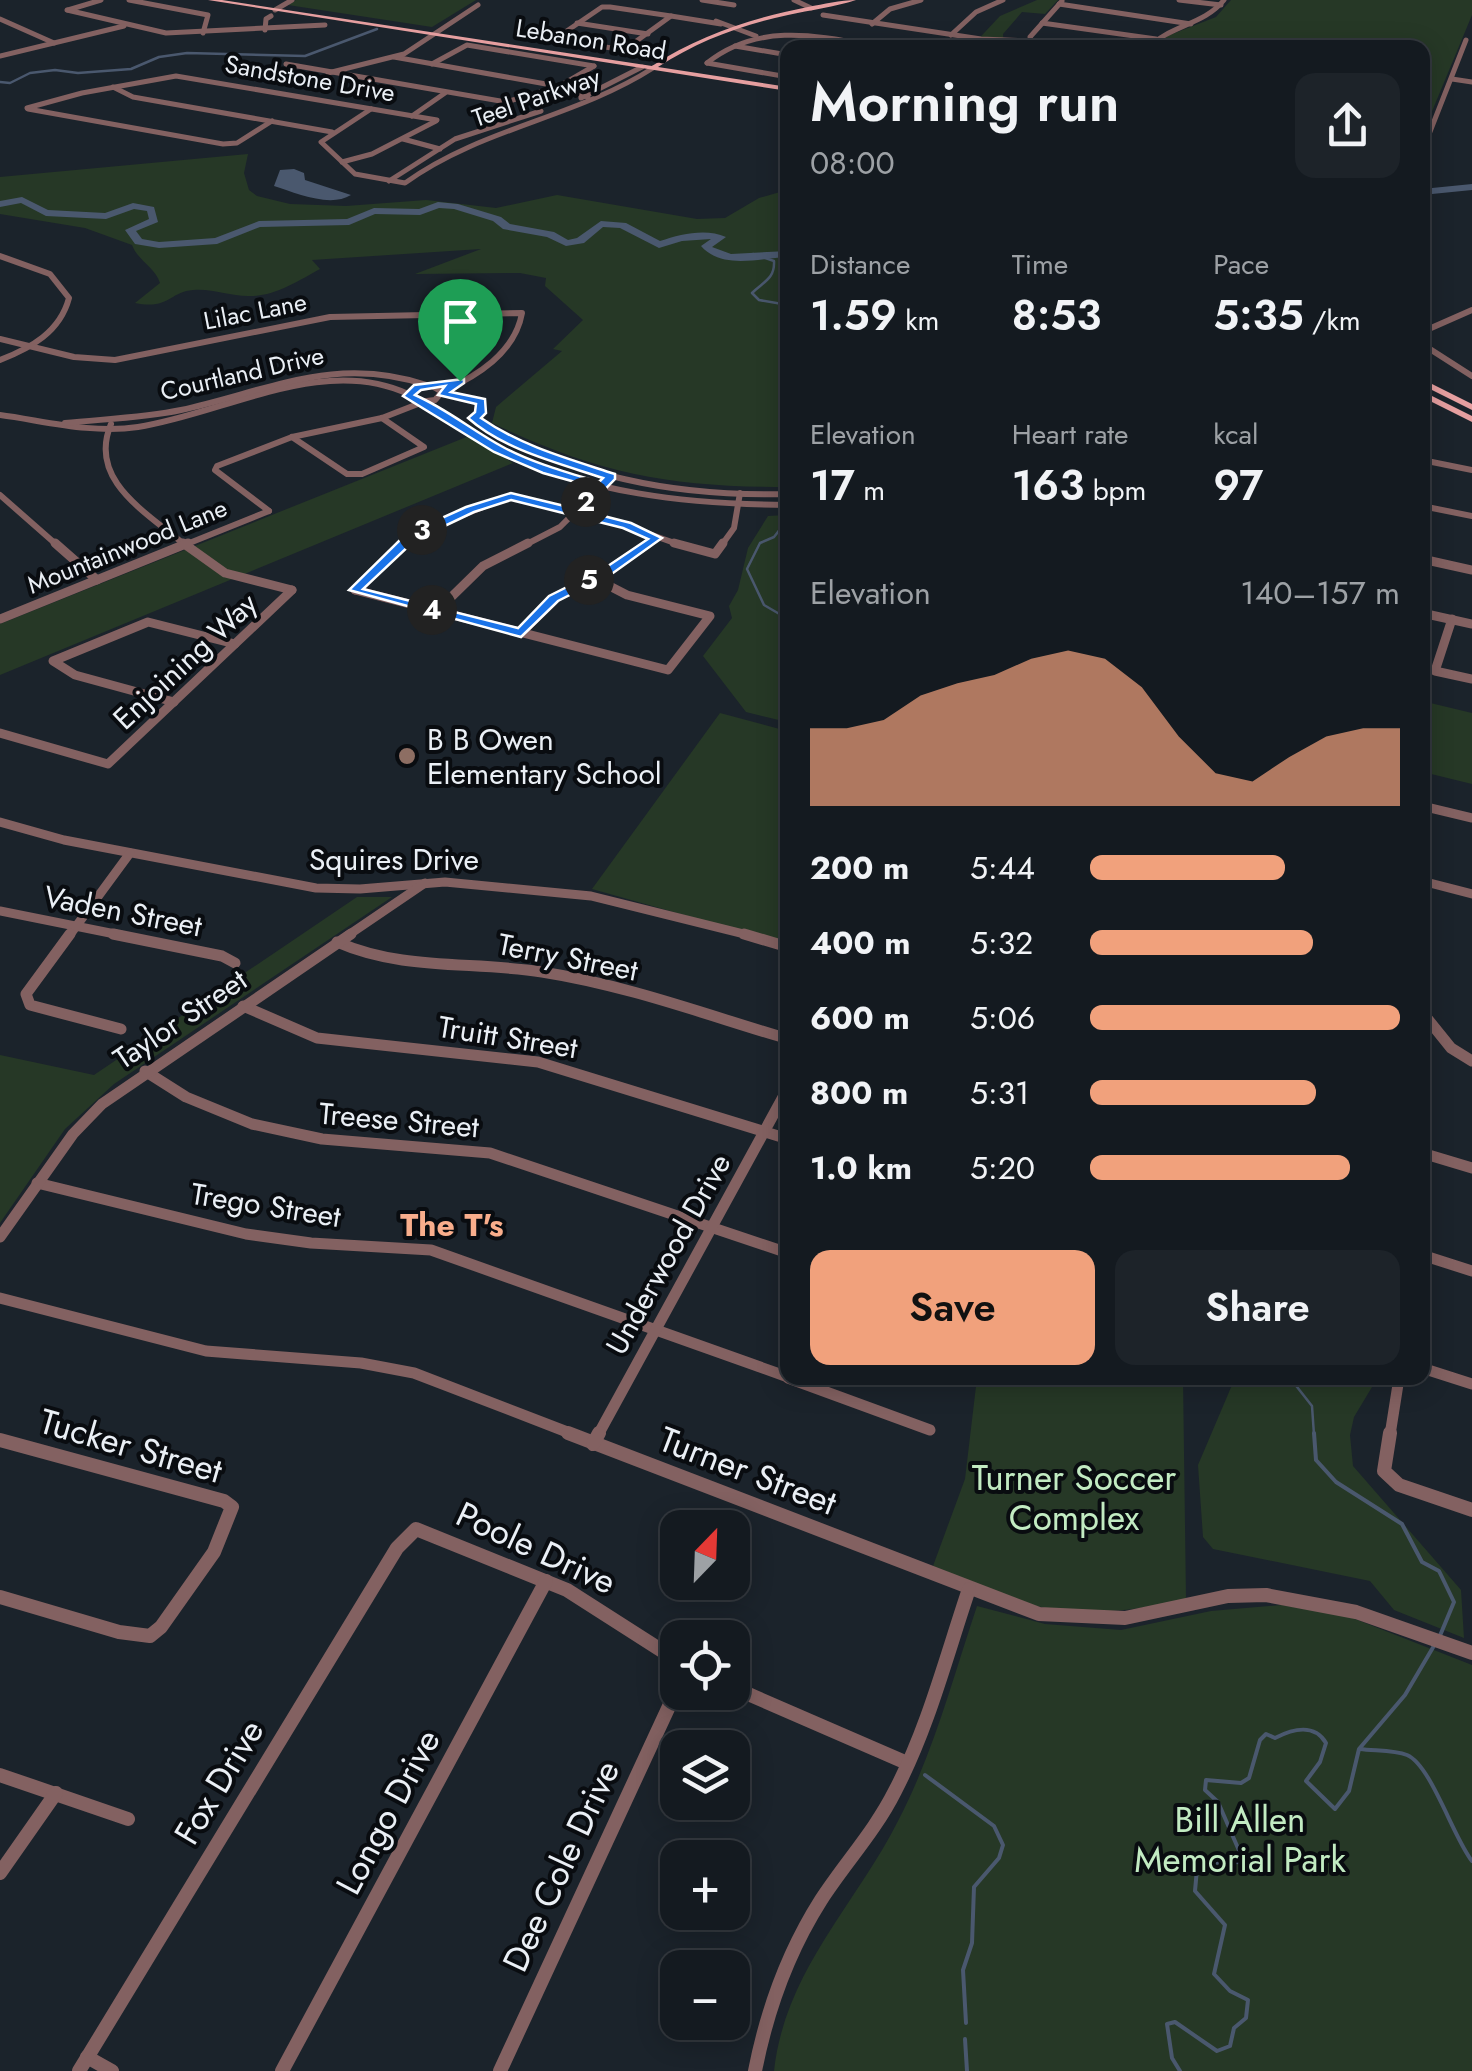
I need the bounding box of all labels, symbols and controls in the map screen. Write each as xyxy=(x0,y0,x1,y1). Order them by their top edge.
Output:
street label: Lebanon Road xyxy=(513,9,669,69)
street label: Sandstone Drive xyxy=(222,45,398,111)
street label: Teel Parkway xyxy=(467,58,605,136)
text: Morning run xyxy=(810,62,1120,142)
button: share xyxy=(1295,73,1400,178)
text: 08:00 xyxy=(810,140,895,186)
text: Distance xyxy=(810,244,910,285)
text: Time xyxy=(1012,244,1068,285)
text: Pace xyxy=(1213,244,1269,285)
pin xyxy=(418,279,503,382)
street label: Lilac Lane xyxy=(200,283,310,339)
text: 1.59 xyxy=(810,285,897,346)
text: 8:53 xyxy=(1012,285,1101,346)
text: 5:35 xyxy=(1213,285,1304,346)
icon: arrive xyxy=(433,294,488,349)
text: km xyxy=(897,300,939,341)
text: /km xyxy=(1304,300,1361,341)
street label: Courtland Drive xyxy=(157,337,327,409)
text: Elevation xyxy=(810,414,916,455)
text: Heart rate xyxy=(1012,414,1129,455)
text: kcal xyxy=(1213,414,1259,455)
text: 17 xyxy=(810,455,855,516)
text: 163 xyxy=(1012,455,1084,516)
text: 97 xyxy=(1213,455,1263,516)
text: m xyxy=(855,470,885,511)
text: bpm xyxy=(1084,470,1146,511)
pin: 2 xyxy=(561,477,611,527)
text: 2 xyxy=(577,481,595,522)
street label: Mountainwood Lane xyxy=(22,489,232,603)
pin: 3 xyxy=(397,505,447,555)
text: 3 xyxy=(413,509,431,550)
pin: 5 xyxy=(564,555,614,605)
text: 5 xyxy=(580,559,598,600)
text: Elevation xyxy=(810,570,931,616)
text: 140–157 m xyxy=(1240,570,1400,616)
street label: Enjoining Way xyxy=(103,582,267,739)
pin: 4 xyxy=(407,585,457,635)
text: 4 xyxy=(422,589,442,630)
place label: B B Owen Elementary School xyxy=(427,718,662,795)
marker: B B Owen Elementary School xyxy=(396,745,418,767)
street label: Squires Drive xyxy=(309,838,479,881)
text: 200 m xyxy=(810,845,909,891)
text: 5:44 xyxy=(970,845,1035,891)
street label: Vaden Street xyxy=(40,875,206,948)
text: 400 m xyxy=(810,920,911,966)
text: 5:32 xyxy=(970,920,1033,966)
street label: Terry Street xyxy=(494,922,642,992)
street label: Taylor Street xyxy=(105,958,256,1079)
text: 600 m xyxy=(810,995,910,1041)
text: 5:06 xyxy=(970,995,1035,1041)
street label: Truitt Street xyxy=(435,1005,581,1069)
text: 800 m xyxy=(810,1070,908,1116)
text: 5:31 xyxy=(970,1070,1030,1116)
street label: Treese Street xyxy=(317,1092,482,1148)
text: 1.0 km xyxy=(810,1145,912,1191)
text: 5:20 xyxy=(970,1145,1035,1191)
street label: Underwood Drive xyxy=(595,1146,741,1362)
street label: Trego Street xyxy=(188,1172,345,1238)
district label: The T's xyxy=(400,1202,504,1248)
button: Save xyxy=(810,1250,1095,1365)
button: Share xyxy=(1115,1250,1400,1365)
street label: Tucker Street xyxy=(34,1396,229,1496)
street label: Turner Street xyxy=(652,1414,844,1528)
park label: Turner Soccer Complex xyxy=(972,1453,1176,1543)
street label: Poole Drive xyxy=(448,1489,624,1607)
north arrow xyxy=(660,1510,750,1600)
map controls xyxy=(660,1510,750,2040)
button: locate xyxy=(660,1620,750,1710)
street label: Fox Drive xyxy=(162,1710,276,1854)
street label: Longo Drive xyxy=(324,1721,452,1903)
button: layers xyxy=(660,1730,750,1820)
street label: Dee Cole Drive xyxy=(490,1752,632,1980)
park label: Bill Allen Memorial Park xyxy=(1134,1795,1346,1885)
button: + xyxy=(660,1840,750,1930)
button: − xyxy=(660,1950,750,2040)

